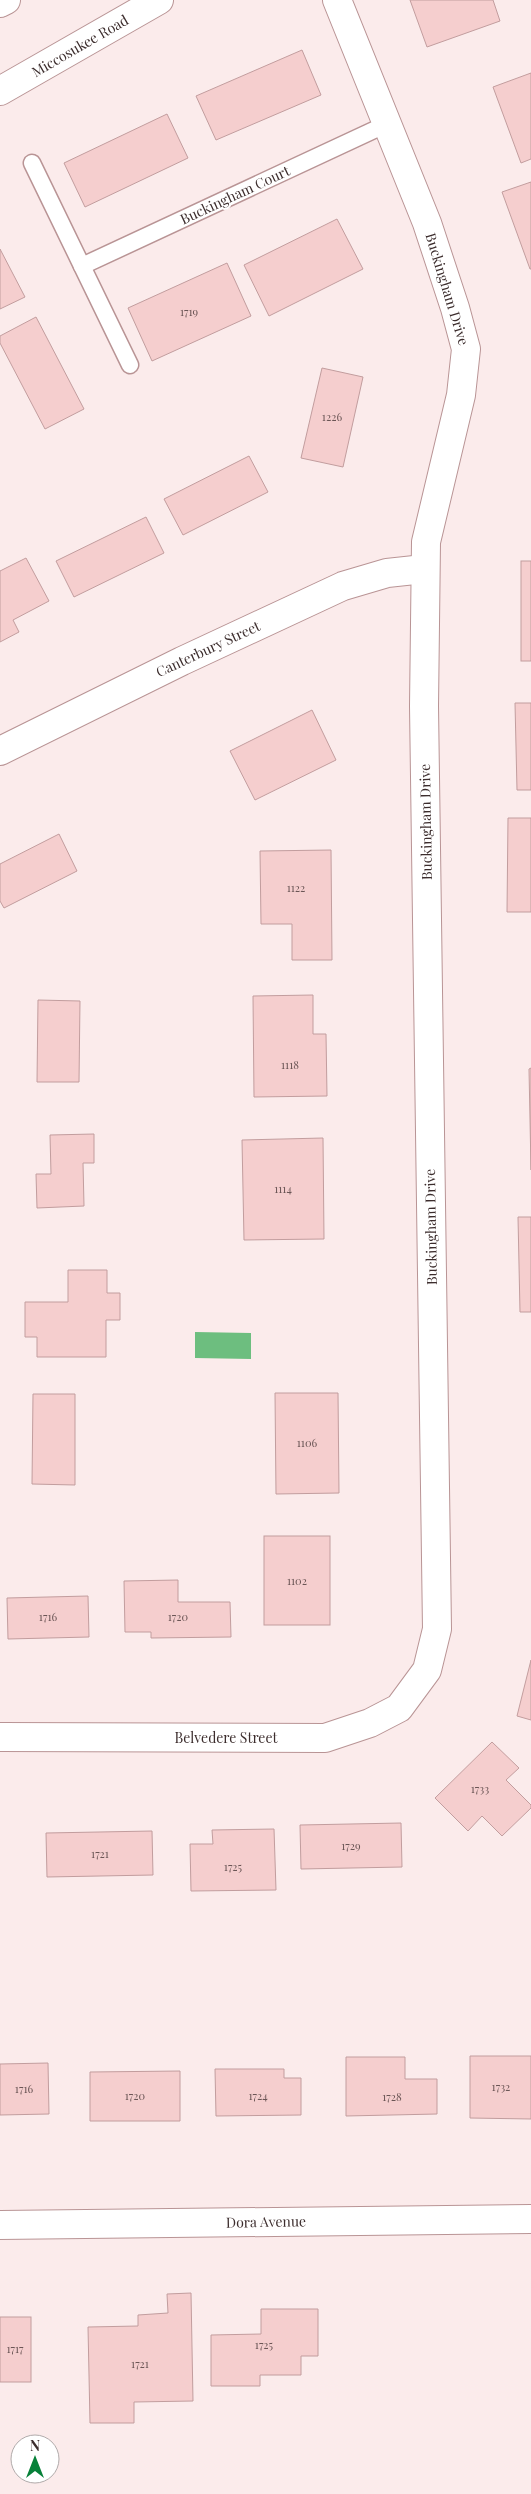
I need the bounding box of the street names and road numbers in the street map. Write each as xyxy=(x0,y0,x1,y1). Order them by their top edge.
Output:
street label: Miccosukee Road xyxy=(28,10,132,81)
street label: Buckingham Court xyxy=(177,160,294,228)
street label: Buckingham Drive xyxy=(421,230,474,347)
street label: Canterbury Street xyxy=(153,616,264,681)
street label: Buckingham Drive xyxy=(415,764,436,880)
street label: Buckingham Drive xyxy=(420,1169,441,1285)
street label: Belvedere Street xyxy=(175,1728,279,1747)
street label: Dora Avenue xyxy=(226,2211,306,2232)

